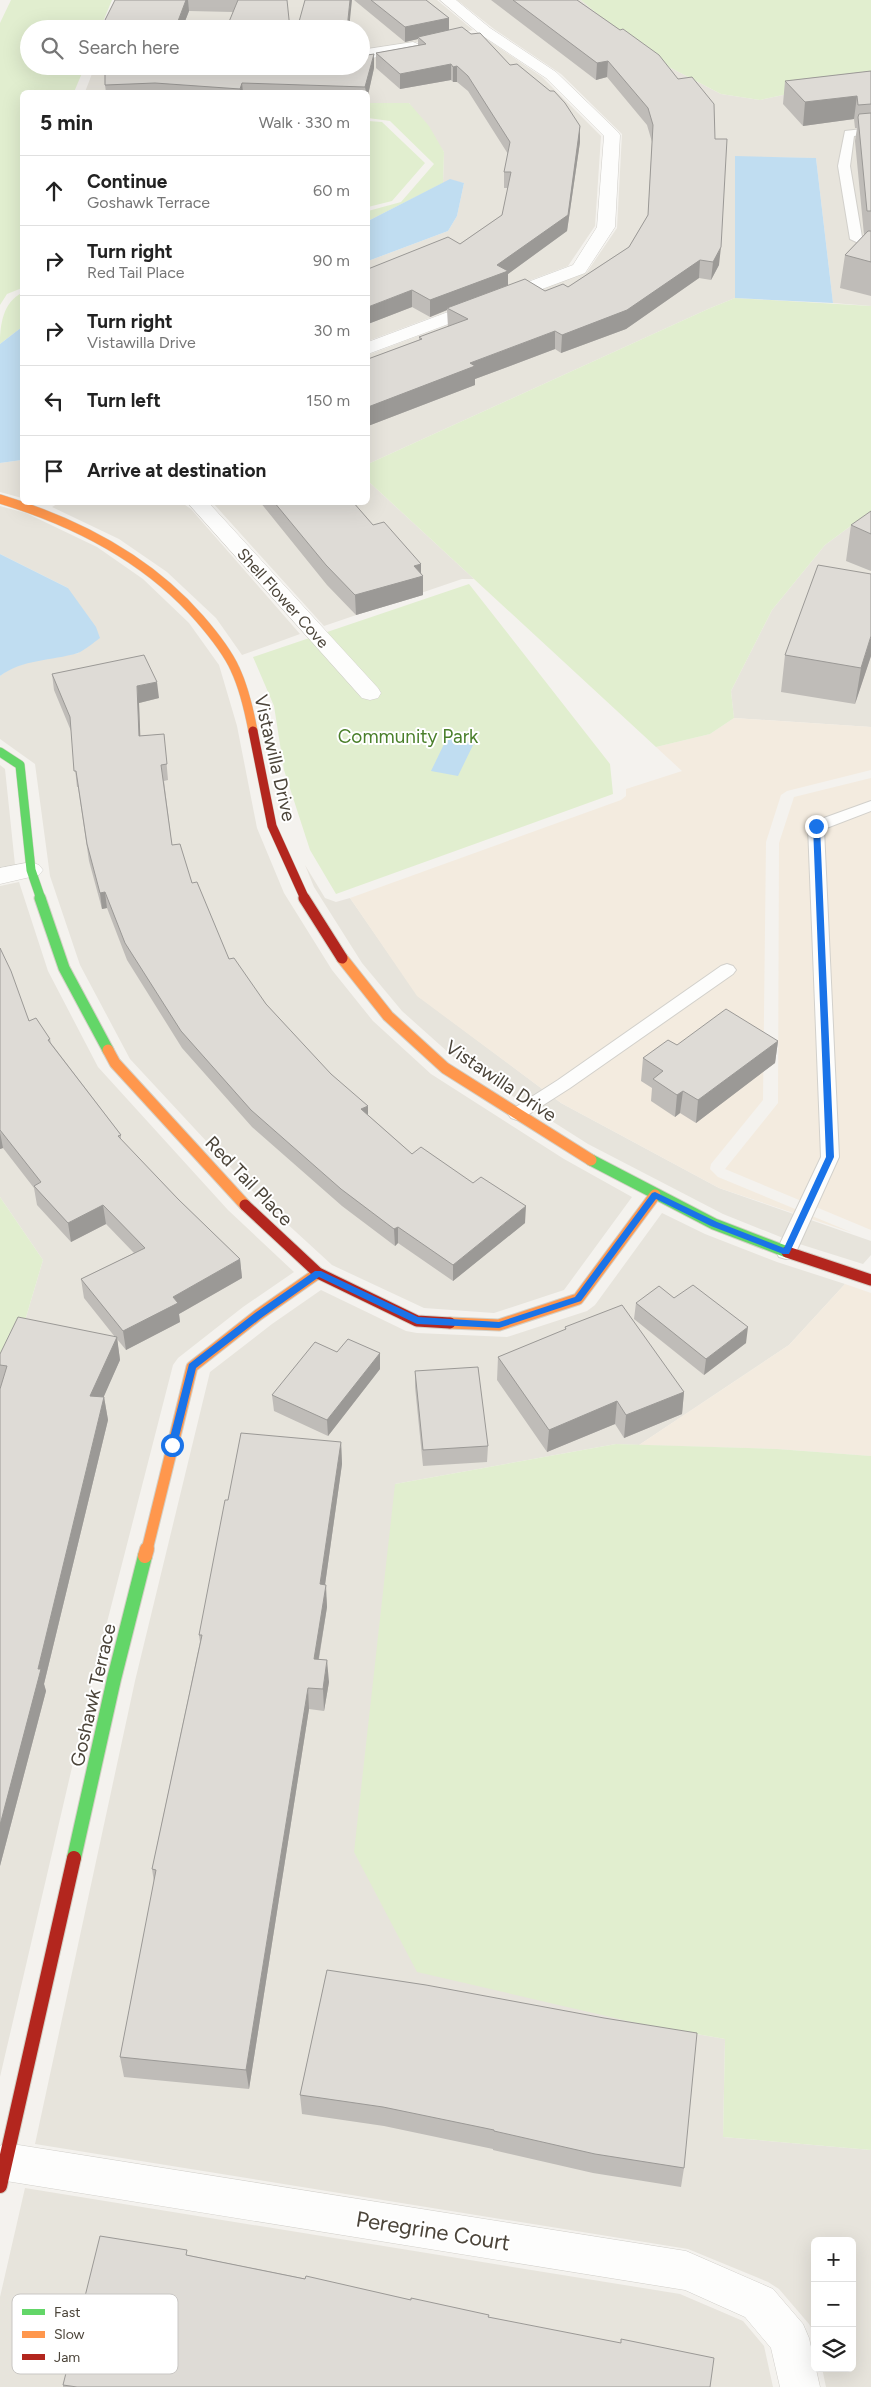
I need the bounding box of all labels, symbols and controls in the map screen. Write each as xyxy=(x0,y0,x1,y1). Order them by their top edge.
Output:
search box xyxy=(20,20,370,75)
icon: search xyxy=(38,34,66,62)
text: Search here xyxy=(78,36,180,59)
text: 5 min xyxy=(40,110,93,135)
text: Walk · 330 m xyxy=(259,113,350,132)
text: Continue xyxy=(87,170,167,193)
icon: ahead xyxy=(40,177,68,205)
text: 60 m xyxy=(313,181,350,200)
text: Goshawk Terrace xyxy=(87,193,210,212)
text: Turn right xyxy=(87,240,173,263)
icon: right xyxy=(40,247,68,275)
text: 90 m xyxy=(313,251,350,270)
text: Red Tail Place xyxy=(87,263,185,282)
text: Turn right xyxy=(87,310,173,333)
icon: right xyxy=(40,317,68,345)
text: 30 m xyxy=(313,321,350,340)
text: Vistawilla Drive xyxy=(87,333,196,352)
icon: left xyxy=(40,387,68,415)
text: Turn left xyxy=(87,389,161,412)
text: 150 m xyxy=(306,391,350,410)
icon: arrive xyxy=(40,457,68,485)
text: Arrive at destination xyxy=(87,459,266,482)
street label: Shell Flower Cove xyxy=(233,544,333,652)
street label: Vistawilla Drive xyxy=(249,693,301,823)
park label: Community Park xyxy=(338,725,479,748)
route end xyxy=(805,815,828,838)
street label: Vistawilla Drive xyxy=(441,1035,561,1127)
street label: Red Tail Place xyxy=(200,1131,298,1231)
route start xyxy=(161,1434,184,1457)
street label: Goshawk Terrace xyxy=(65,1621,121,1769)
street label: Peregrine Court xyxy=(354,2205,512,2257)
map controls xyxy=(811,2237,856,2372)
button: + xyxy=(811,2237,856,2282)
button: − xyxy=(811,2282,856,2327)
legend xyxy=(12,2294,178,2374)
text: Fast xyxy=(54,2304,80,2321)
text: Slow xyxy=(54,2326,85,2343)
button: layers xyxy=(811,2327,856,2372)
text: Jam xyxy=(54,2349,80,2366)

